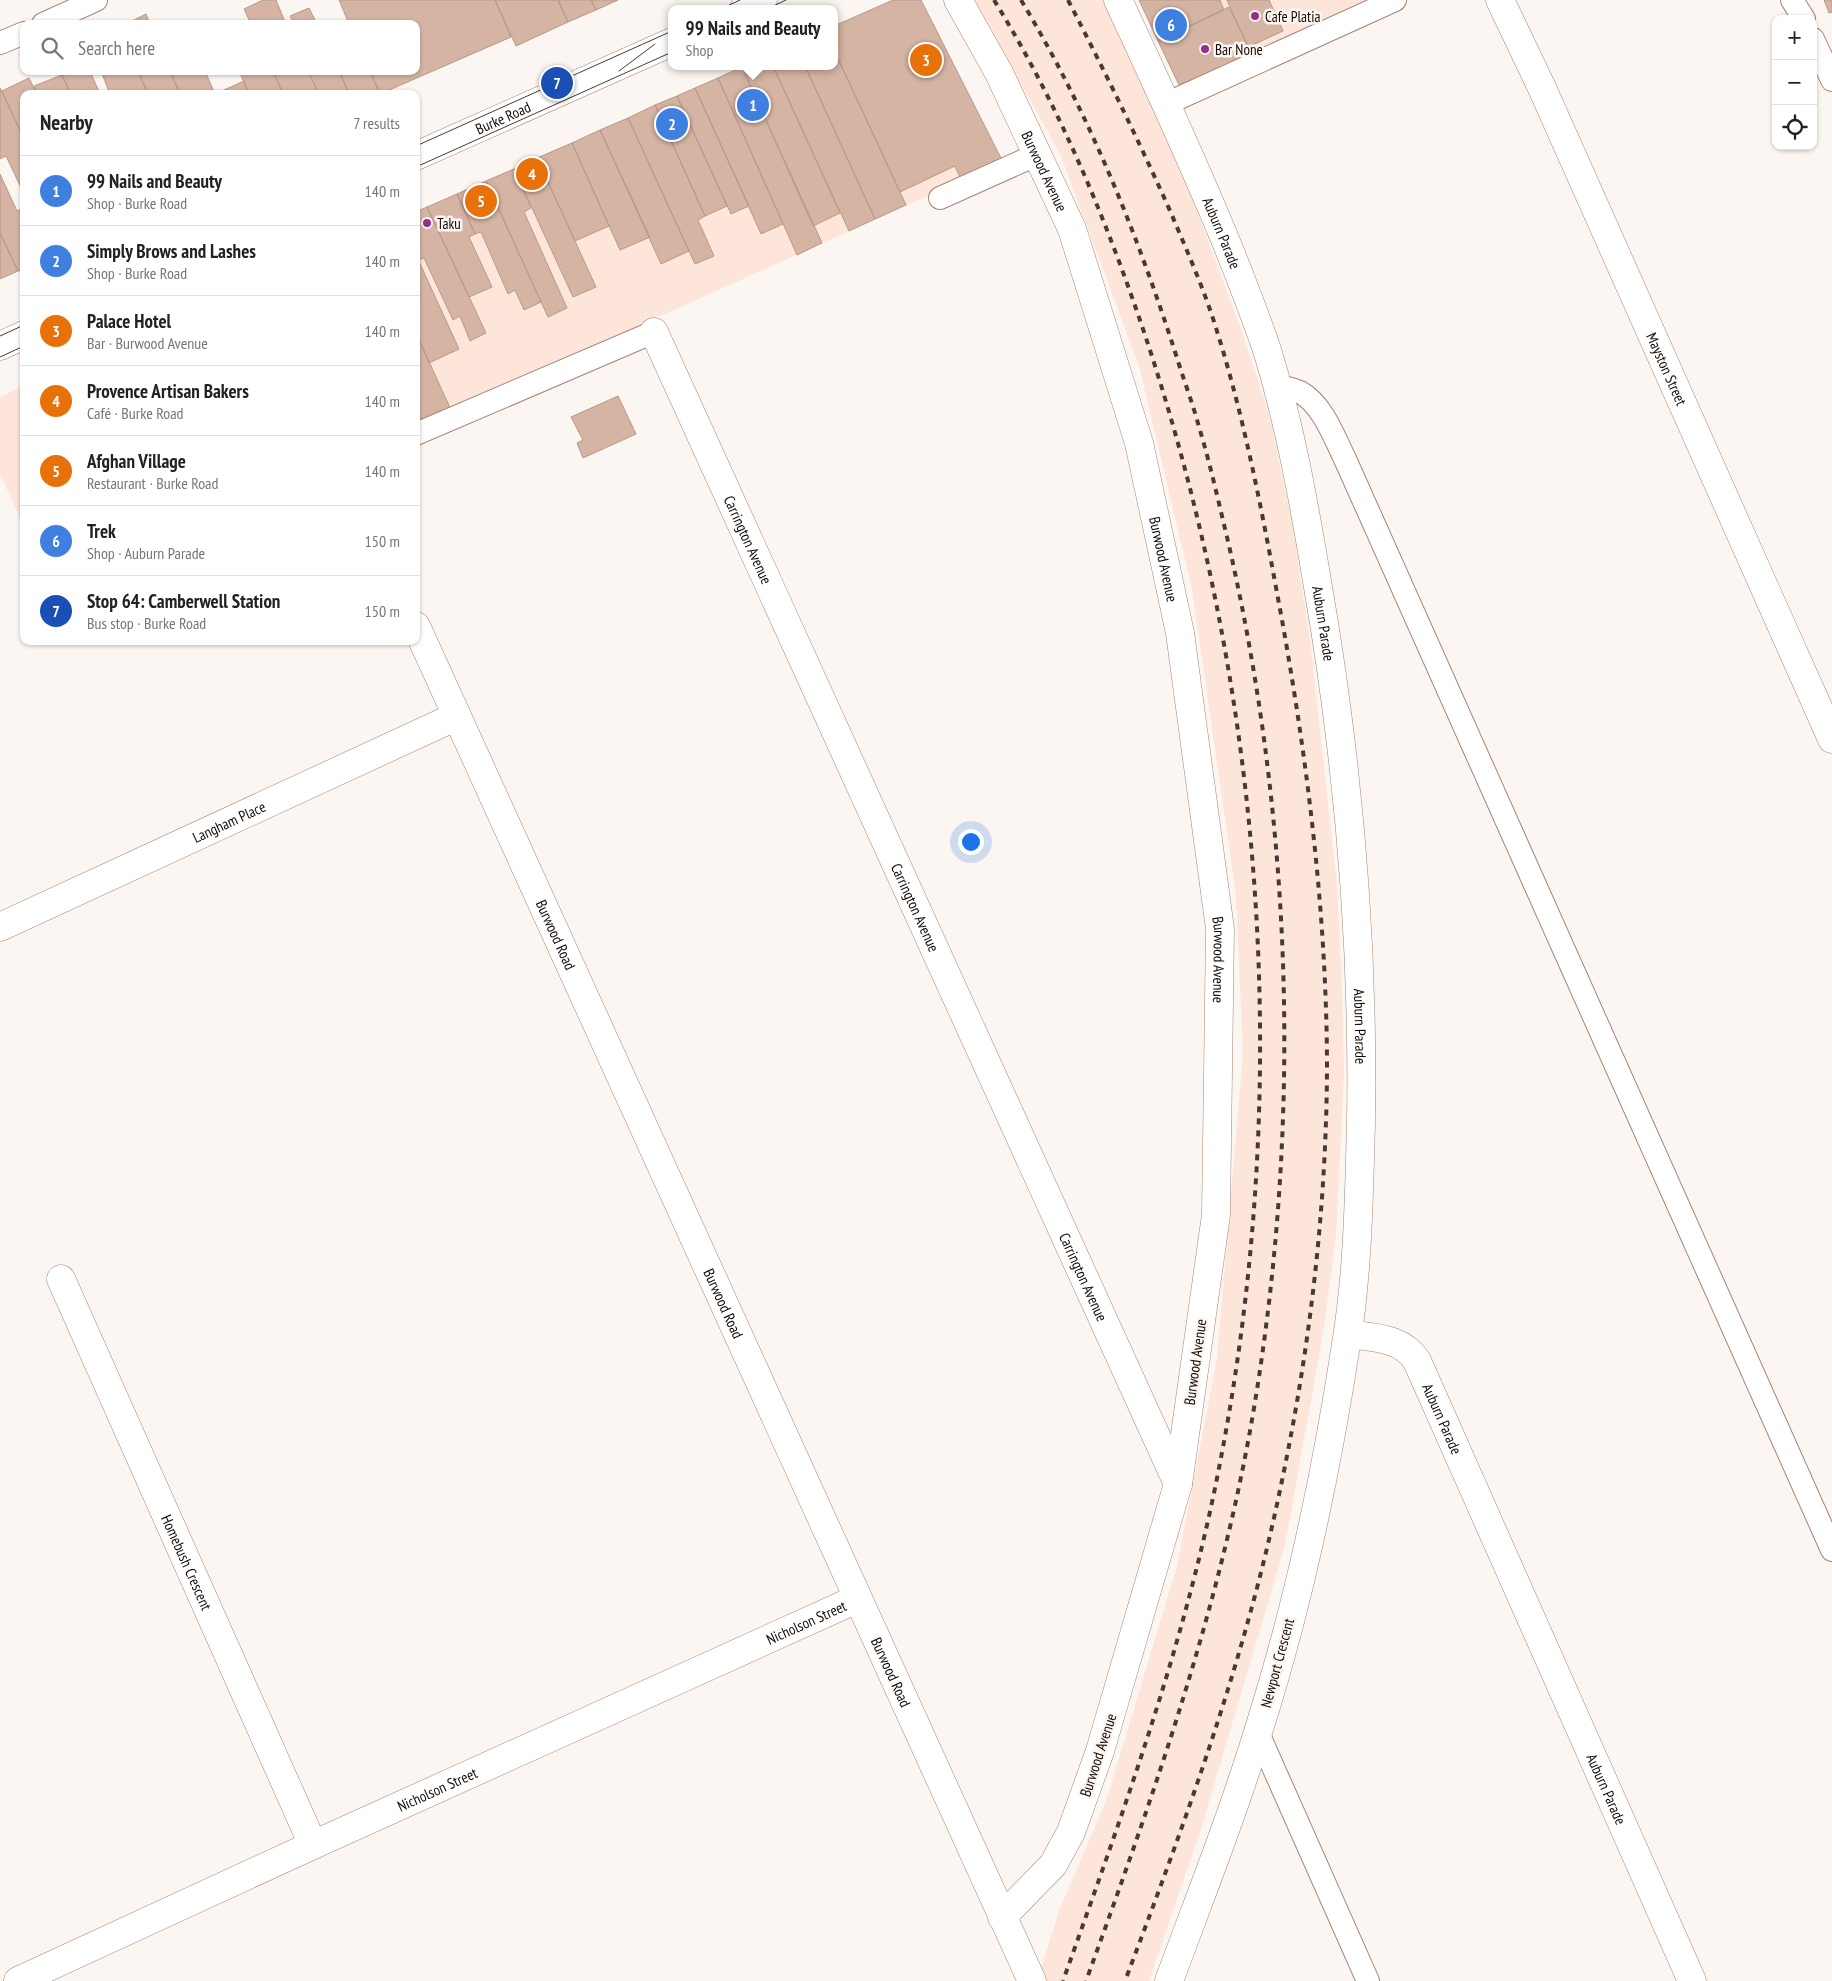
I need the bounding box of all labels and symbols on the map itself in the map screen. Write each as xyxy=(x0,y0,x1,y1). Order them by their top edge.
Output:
pin: 6 xyxy=(1155,6,1187,44)
place label: Cafe Platia xyxy=(1265,7,1320,26)
marker: Cafe Platia xyxy=(1249,10,1261,22)
place label: Bar None xyxy=(1215,40,1263,59)
pin: 3 xyxy=(910,41,942,79)
marker: Bar None xyxy=(1199,43,1211,55)
pin: 7 xyxy=(541,64,573,102)
pin: 1 xyxy=(737,86,769,124)
street label: Burke Road xyxy=(472,97,533,138)
pin: 2 xyxy=(656,105,688,143)
street label: Burwood Avenue xyxy=(1018,128,1072,214)
pin: 4 xyxy=(516,155,548,193)
pin: 5 xyxy=(465,182,497,220)
street label: Auburn Parade xyxy=(1199,194,1245,271)
place label: Taku xyxy=(437,214,461,233)
marker: Taku xyxy=(421,217,433,229)
street label: Mayston Street xyxy=(1643,330,1692,408)
street label: Carrington Avenue xyxy=(720,492,777,587)
street label: Burwood Avenue xyxy=(1146,515,1182,603)
street label: Auburn Parade xyxy=(1308,584,1339,662)
street label: Langham Place xyxy=(189,796,268,846)
your location xyxy=(958,829,984,855)
street label: Carrington Avenue xyxy=(887,860,944,955)
street label: Burwood Road xyxy=(532,897,580,973)
street label: Burwood Avenue xyxy=(1209,915,1230,1003)
street label: Auburn Parade xyxy=(1350,988,1371,1064)
street label: Carrington Avenue xyxy=(1055,1230,1112,1324)
street label: Burwood Road xyxy=(700,1265,748,1341)
street label: Burwood Avenue xyxy=(1180,1318,1210,1406)
street label: Auburn Parade xyxy=(1419,1380,1467,1457)
street label: Homebush Crescent xyxy=(158,1512,217,1613)
street label: Nicholson Street xyxy=(763,1596,849,1648)
street label: Newport Crescent xyxy=(1256,1616,1298,1710)
street label: Burwood Road xyxy=(867,1634,916,1710)
street label: Burwood Avenue xyxy=(1076,1711,1120,1799)
street label: Auburn Parade xyxy=(1583,1750,1631,1827)
street label: Nicholson Street xyxy=(394,1763,480,1815)

